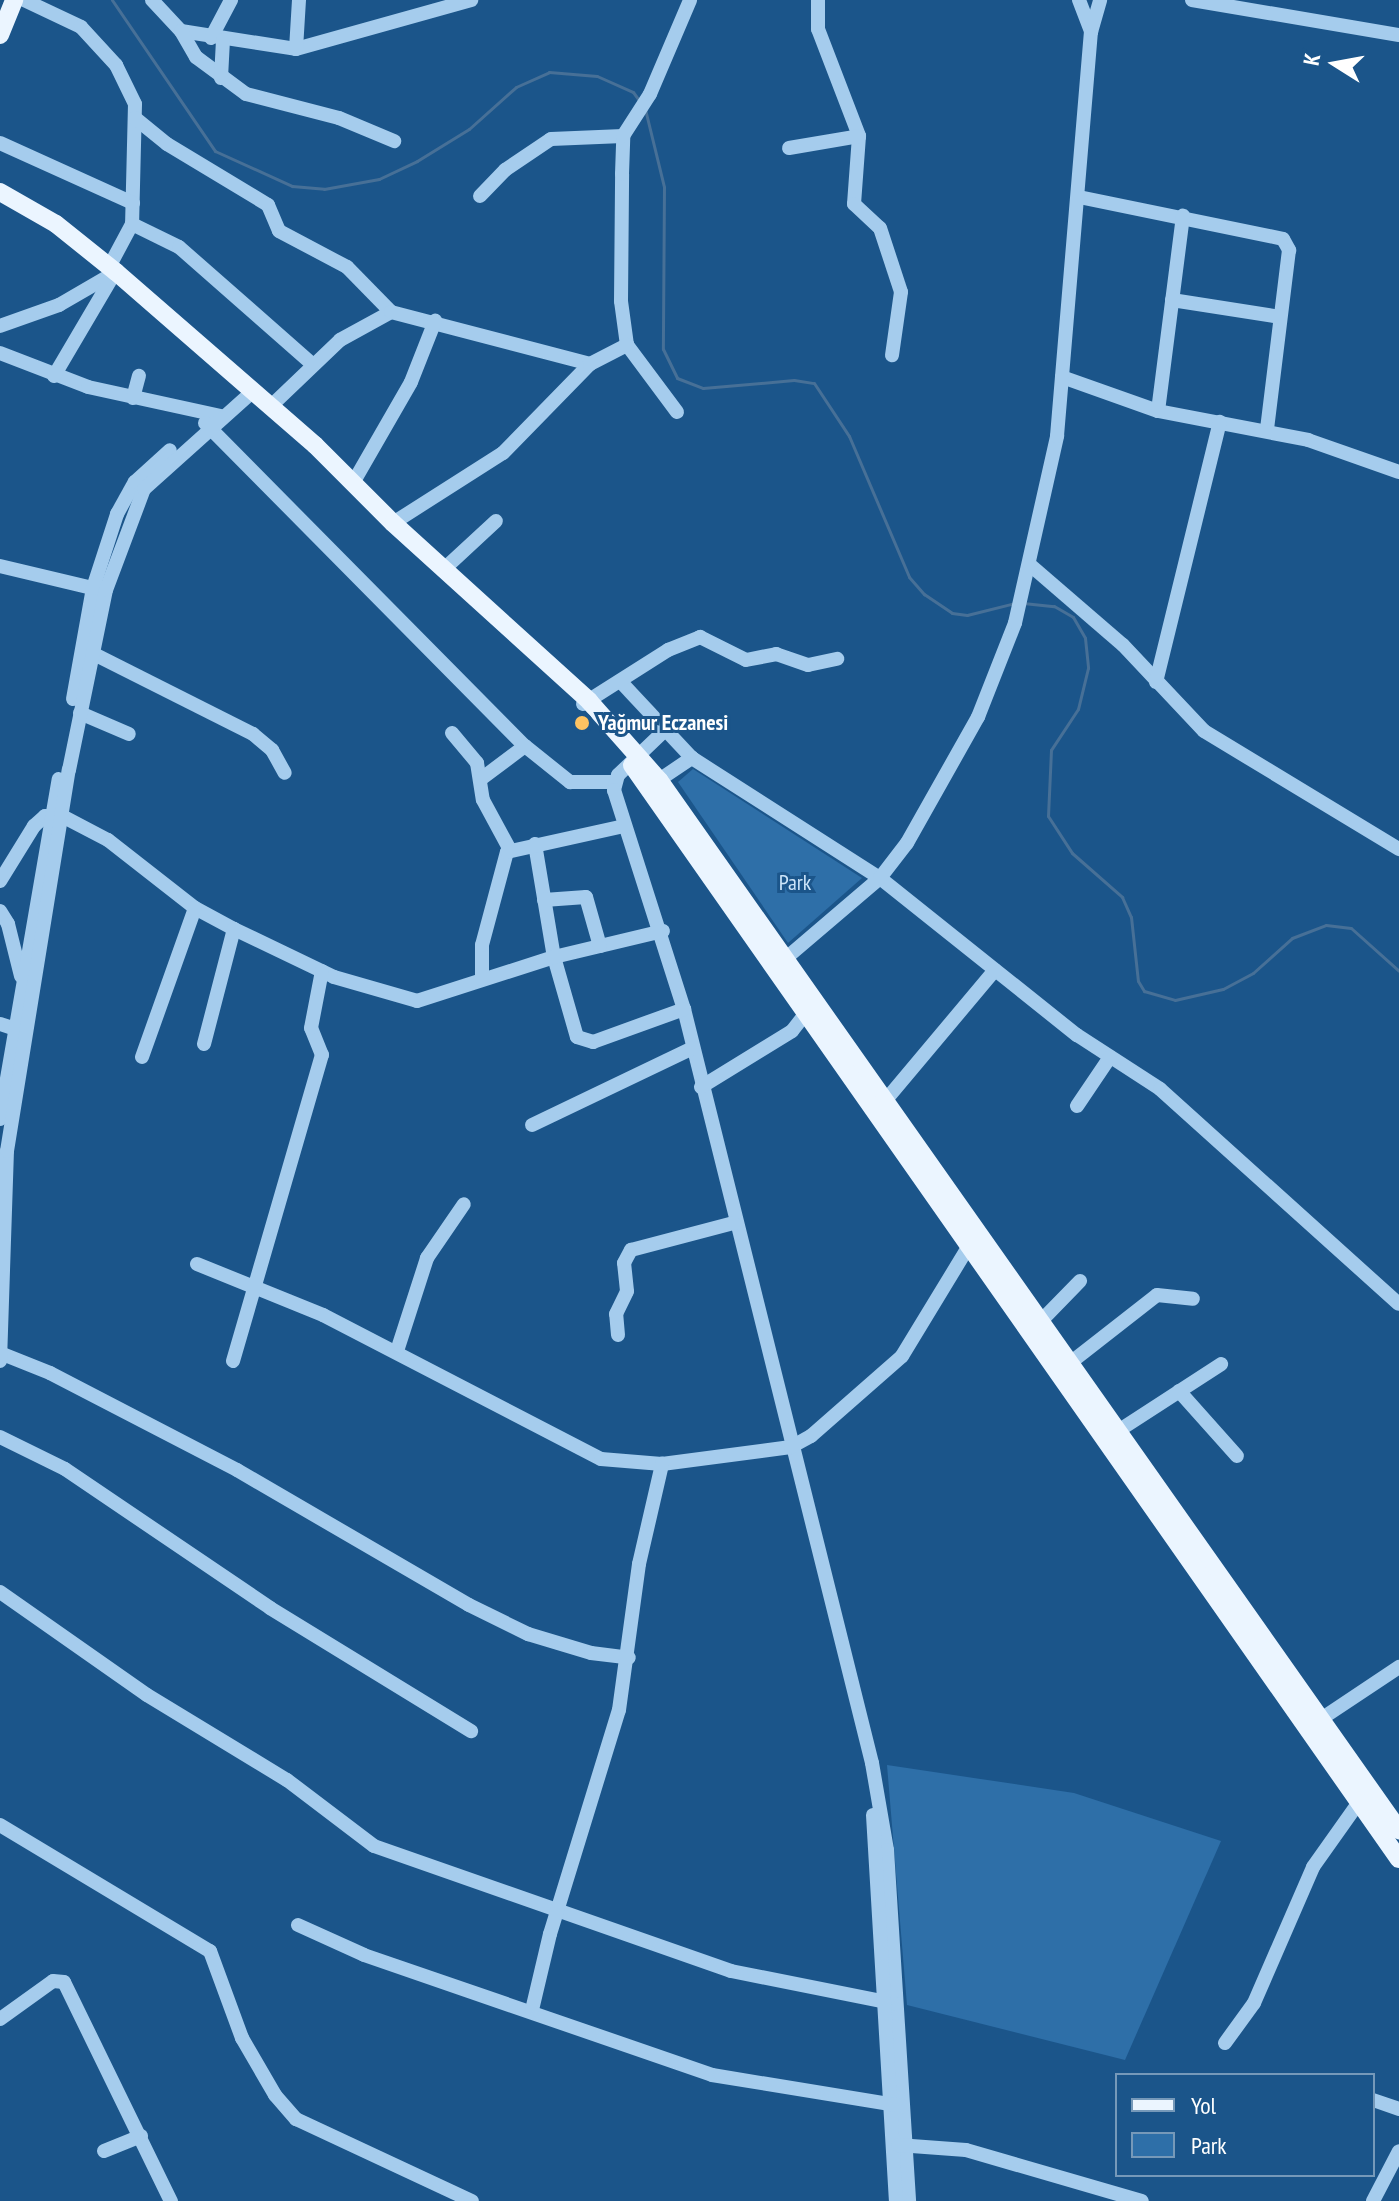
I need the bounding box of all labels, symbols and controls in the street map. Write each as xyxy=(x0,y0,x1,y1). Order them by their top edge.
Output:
north arrow xyxy=(1295,24,1375,104)
text: K xyxy=(1297,51,1326,68)
place label: Yağmur Eczanesi xyxy=(598,710,728,736)
marker: Yağmur Eczanesi xyxy=(573,714,591,732)
park label: Park xyxy=(779,870,811,896)
legend xyxy=(1115,2073,1375,2177)
text: Yol xyxy=(1191,2090,1216,2121)
text: Park xyxy=(1191,2130,1227,2161)

